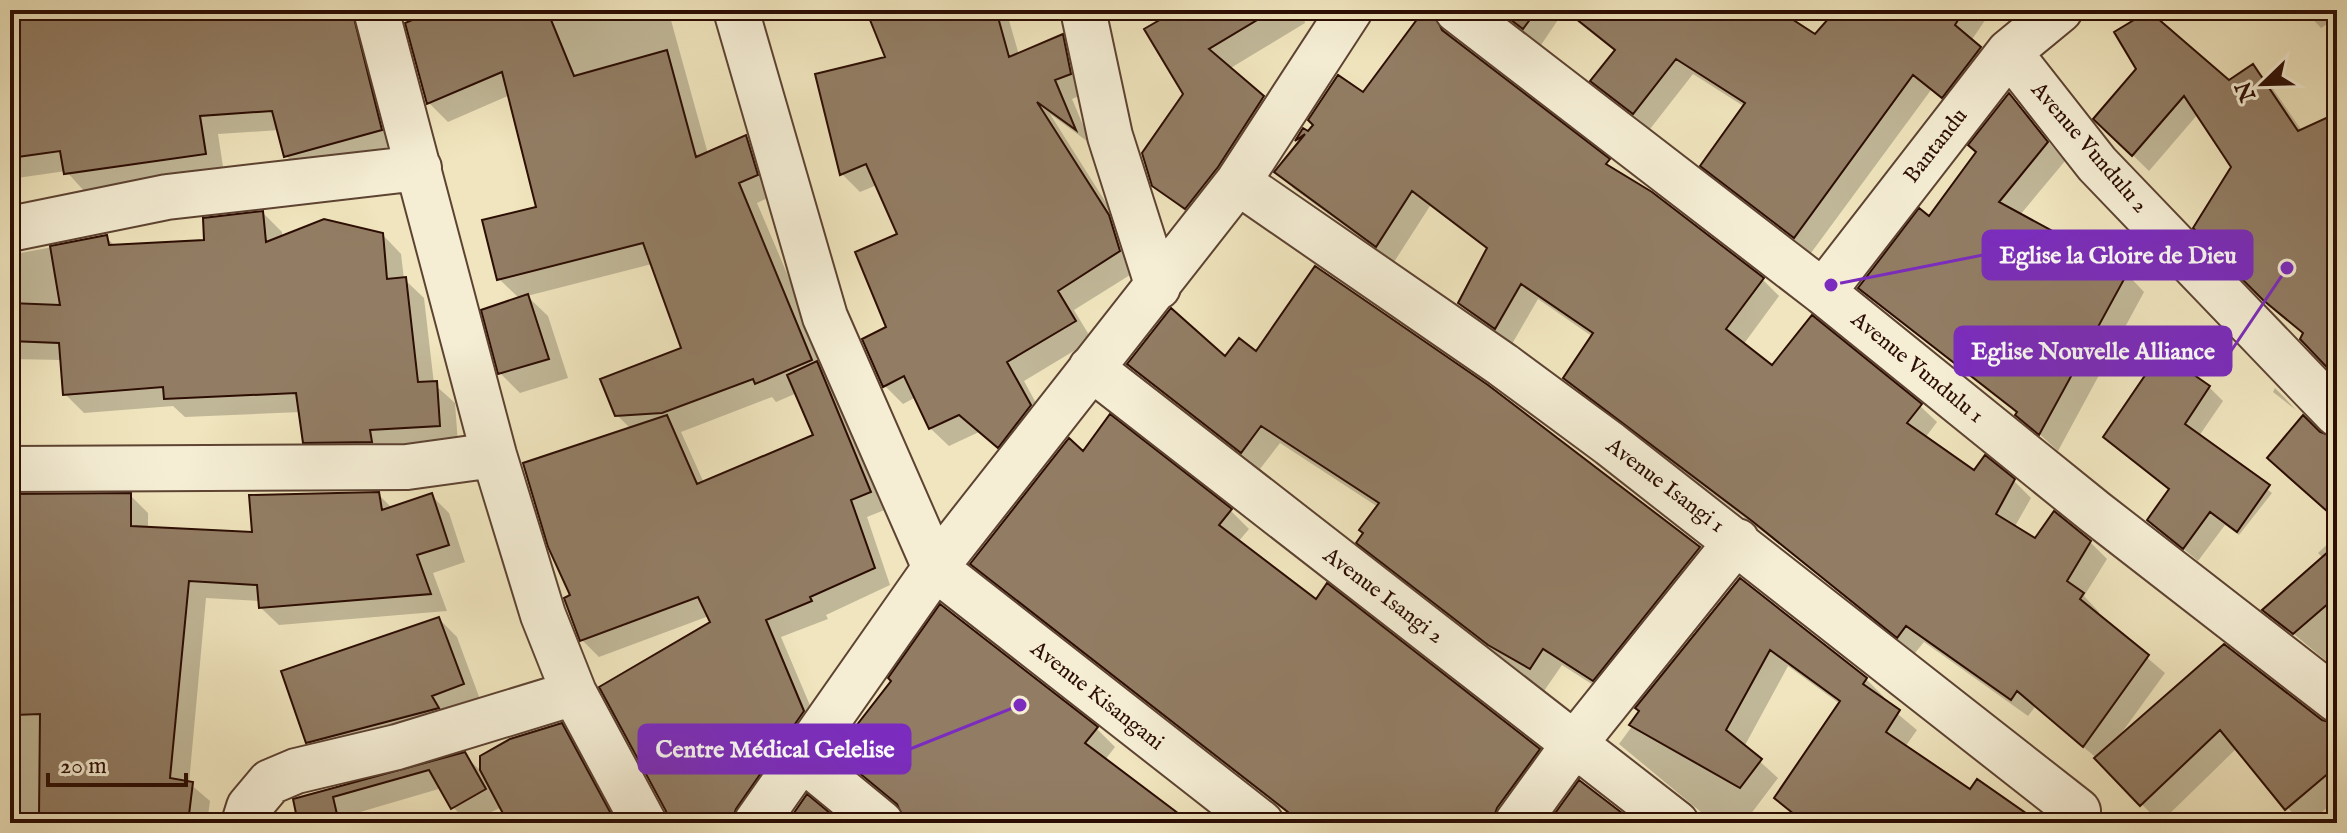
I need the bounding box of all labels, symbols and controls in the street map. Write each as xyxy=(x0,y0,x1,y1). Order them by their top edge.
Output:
north arrow xyxy=(2223,44,2303,124)
street label: Avenue Vundulu 2 xyxy=(2024,76,2154,219)
text: N xyxy=(2230,77,2263,106)
street label: Bantandu xyxy=(1898,103,1974,189)
callout: Eglise la Gloire de Dieu xyxy=(1983,231,2252,279)
text: Eglise la Gloire de Dieu xyxy=(1999,241,2237,272)
street label: Avenue Vundulu 1 xyxy=(1844,305,1989,430)
callout: Eglise Nouvelle Alliance xyxy=(1955,327,2231,375)
text: Eglise Nouvelle Alliance xyxy=(1971,337,2215,368)
street label: Avenue Isangi 1 xyxy=(1599,432,1730,540)
street label: Avenue Isangi 2 xyxy=(1317,541,1449,650)
street label: Avenue Kisangani xyxy=(1024,635,1169,757)
callout: Centre Médical Gelelise xyxy=(639,725,910,773)
text: Centre Médical Gelelise xyxy=(655,735,895,766)
scale bar xyxy=(48,737,186,787)
text: 20 m xyxy=(60,751,107,782)

